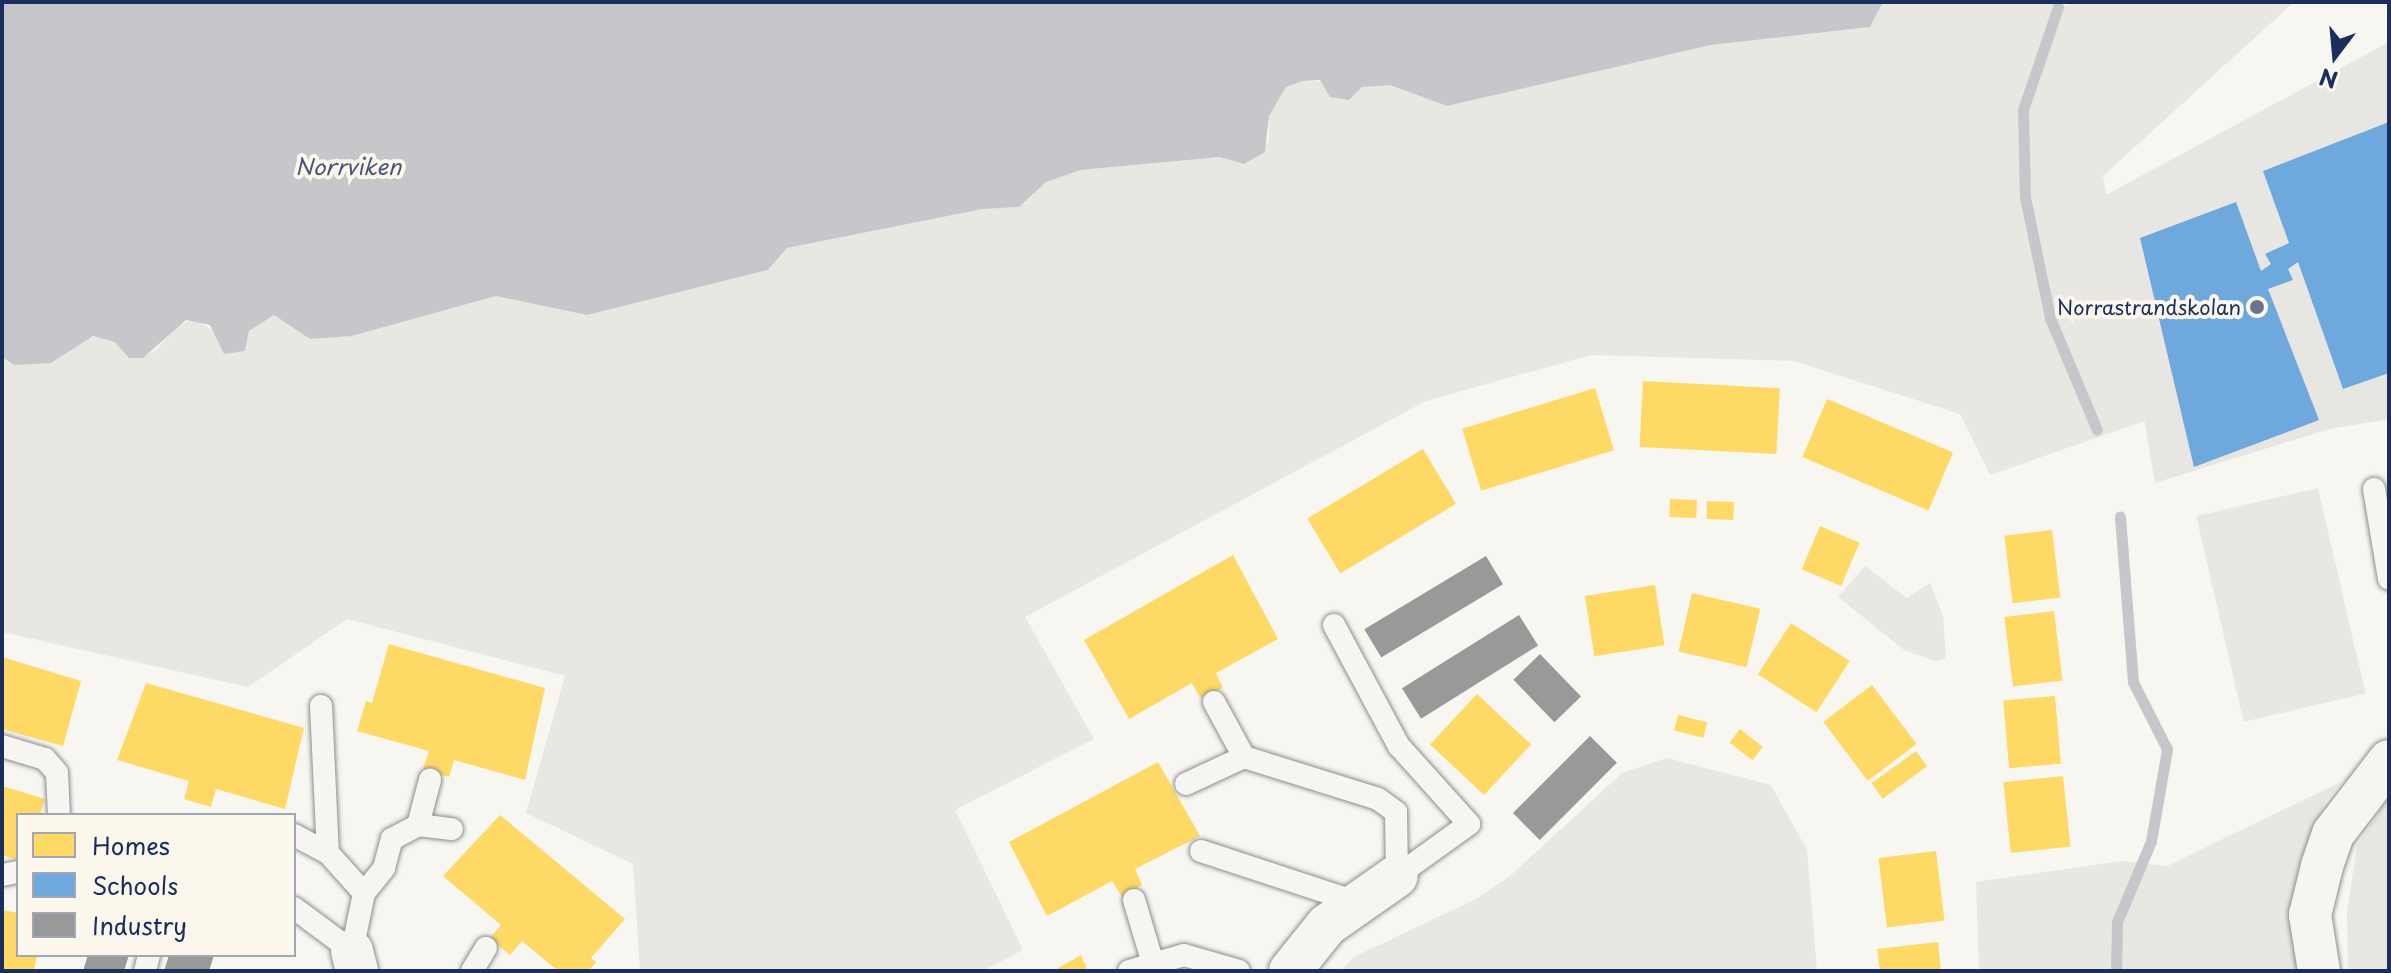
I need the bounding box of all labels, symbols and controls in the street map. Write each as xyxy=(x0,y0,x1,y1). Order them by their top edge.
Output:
north arrow xyxy=(2295,16,2375,96)
text: N xyxy=(2315,61,2341,98)
water label: Norrviken xyxy=(295,153,401,179)
place label: Norrastrandskolan xyxy=(2057,295,2241,319)
marker: Norrastrandskolan xyxy=(2248,298,2266,316)
legend xyxy=(16,813,296,957)
text: Homes xyxy=(92,827,170,863)
text: Schools xyxy=(92,867,178,903)
text: Industry xyxy=(92,907,187,943)

